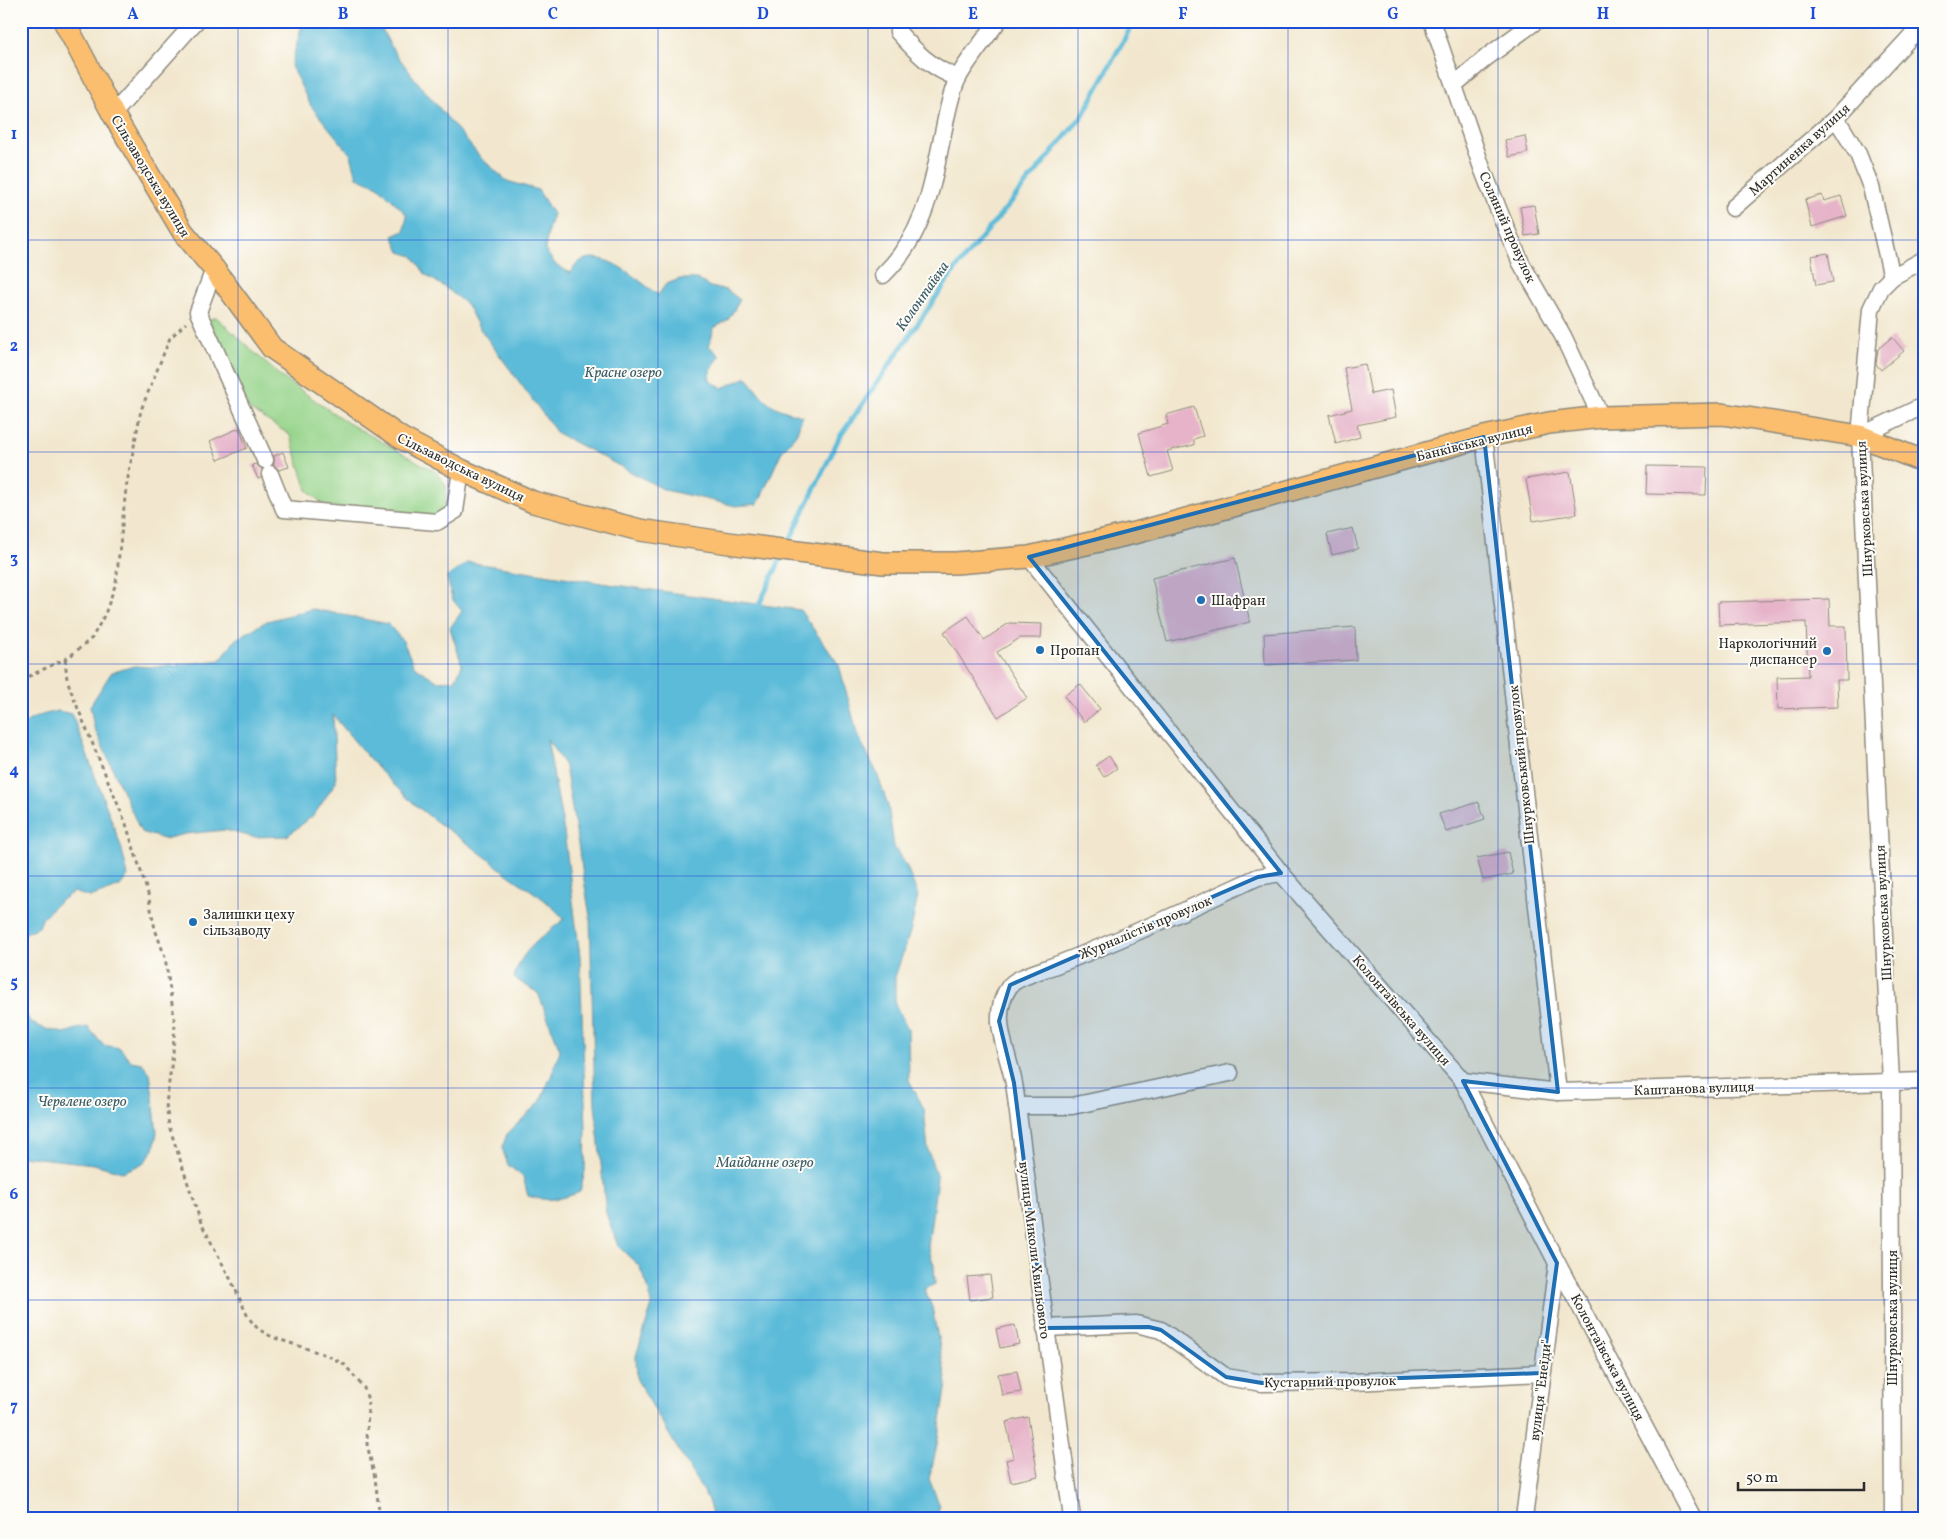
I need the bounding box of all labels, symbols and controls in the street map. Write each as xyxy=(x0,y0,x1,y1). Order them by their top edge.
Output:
text: A xyxy=(127,4,139,26)
text: B xyxy=(338,4,349,26)
text: C xyxy=(548,4,558,26)
text: D xyxy=(757,4,769,26)
text: E xyxy=(968,4,978,26)
text: F xyxy=(1178,4,1188,26)
text: G xyxy=(1387,4,1399,26)
text: H xyxy=(1597,4,1609,26)
text: I xyxy=(1810,4,1816,26)
street label: Мартиненка вулиця xyxy=(1745,100,1855,201)
street label: Сільзаводська вулиця xyxy=(106,112,194,241)
text: 1 xyxy=(11,124,17,146)
street label: Соляний провулок xyxy=(1474,169,1540,287)
water label: Колонтаївка xyxy=(891,258,955,336)
text: 2 xyxy=(10,336,18,358)
water label: Красне озеро xyxy=(584,363,662,384)
street label: Банківська вулиця xyxy=(1414,420,1534,467)
street label: Сільзаводська вулиця xyxy=(394,429,527,507)
street label: Шнурковська вулиця xyxy=(1852,440,1879,577)
text: 3 xyxy=(10,548,18,570)
place label: Шафран xyxy=(1211,592,1266,611)
marker: Шафран xyxy=(1195,594,1207,606)
place label: Наркологічний диспансер xyxy=(1719,635,1817,670)
place label: Пропан xyxy=(1050,642,1100,661)
marker: Пропан xyxy=(1034,644,1046,656)
marker: Наркологічний диспансер xyxy=(1821,645,1833,657)
street label: Шнурковський провулок xyxy=(1505,684,1540,845)
text: 4 xyxy=(9,760,19,782)
street label: Шнурковська вулиця xyxy=(1871,844,1898,981)
street label: Журналістів провулок xyxy=(1076,892,1216,965)
place label: Залишки цеху сільзаводу xyxy=(203,906,295,941)
marker: Залишки цеху сільзаводу xyxy=(187,916,199,928)
street label: Колонтаївська вулиця xyxy=(1347,951,1454,1071)
text: 5 xyxy=(10,972,18,994)
street label: Каштанова вулиця xyxy=(1633,1078,1755,1101)
water label: Червлене озеро xyxy=(38,1092,127,1113)
water label: Майданне озеро xyxy=(715,1153,814,1174)
street label: вулиця Миколи Хвильового xyxy=(1013,1160,1054,1340)
text: 6 xyxy=(10,1184,19,1206)
street label: Шнурковська вулиця xyxy=(1884,1250,1903,1386)
street label: Колонтаївська вулиця xyxy=(1565,1291,1648,1425)
street label: вулиця "Енеїди" xyxy=(1526,1338,1557,1442)
street label: Кустарний провулок xyxy=(1264,1372,1397,1393)
text: 7 xyxy=(10,1396,18,1418)
scale bar xyxy=(1738,1459,1865,1491)
text: 50 m xyxy=(1746,1468,1778,1489)

